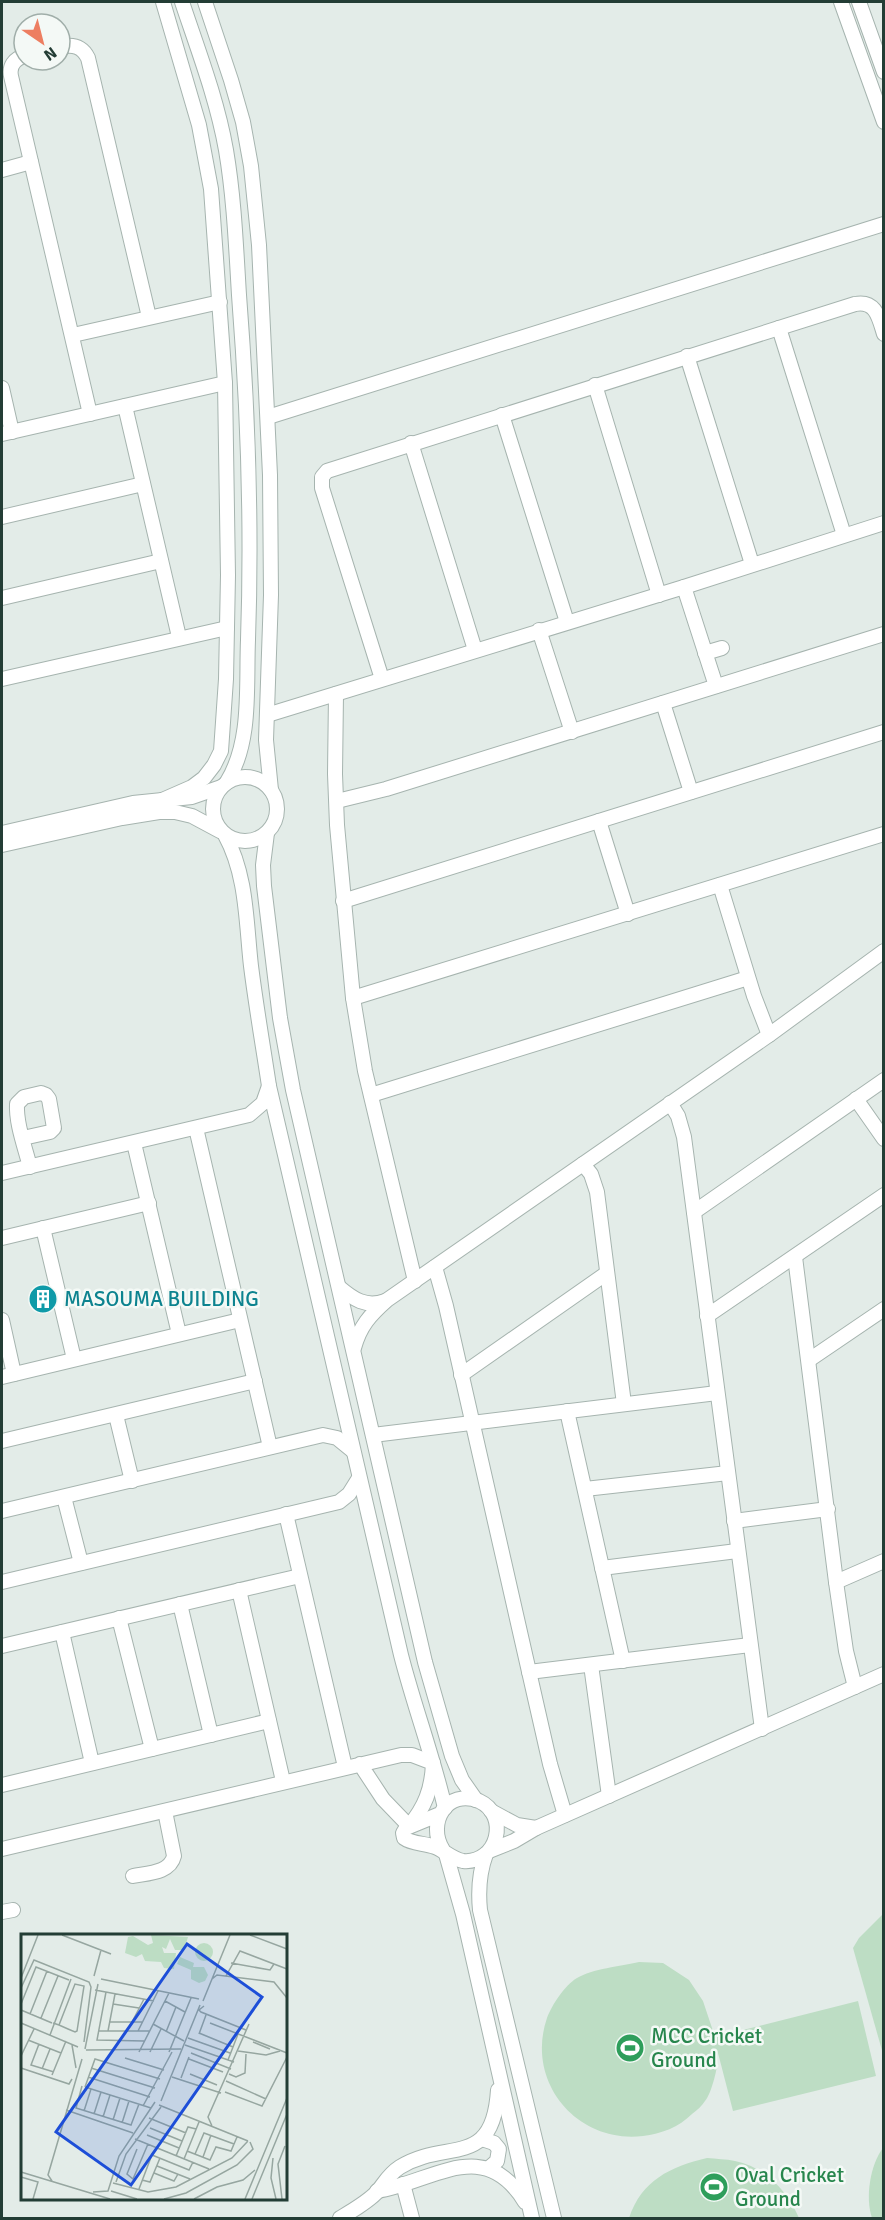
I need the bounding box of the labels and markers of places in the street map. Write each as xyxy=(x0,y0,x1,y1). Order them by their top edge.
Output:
building icon: MASOUMA BUILDING xyxy=(27,1283,59,1315)
place label: MASOUMA BUILDING xyxy=(64,1286,259,1312)
place label: MCC Cricket Ground xyxy=(651,2023,762,2073)
sports icon: MCC Cricket Ground xyxy=(614,2032,646,2064)
place label: Oval Cricket Ground xyxy=(735,2162,844,2212)
sports icon: Oval Cricket Ground xyxy=(698,2171,730,2203)

